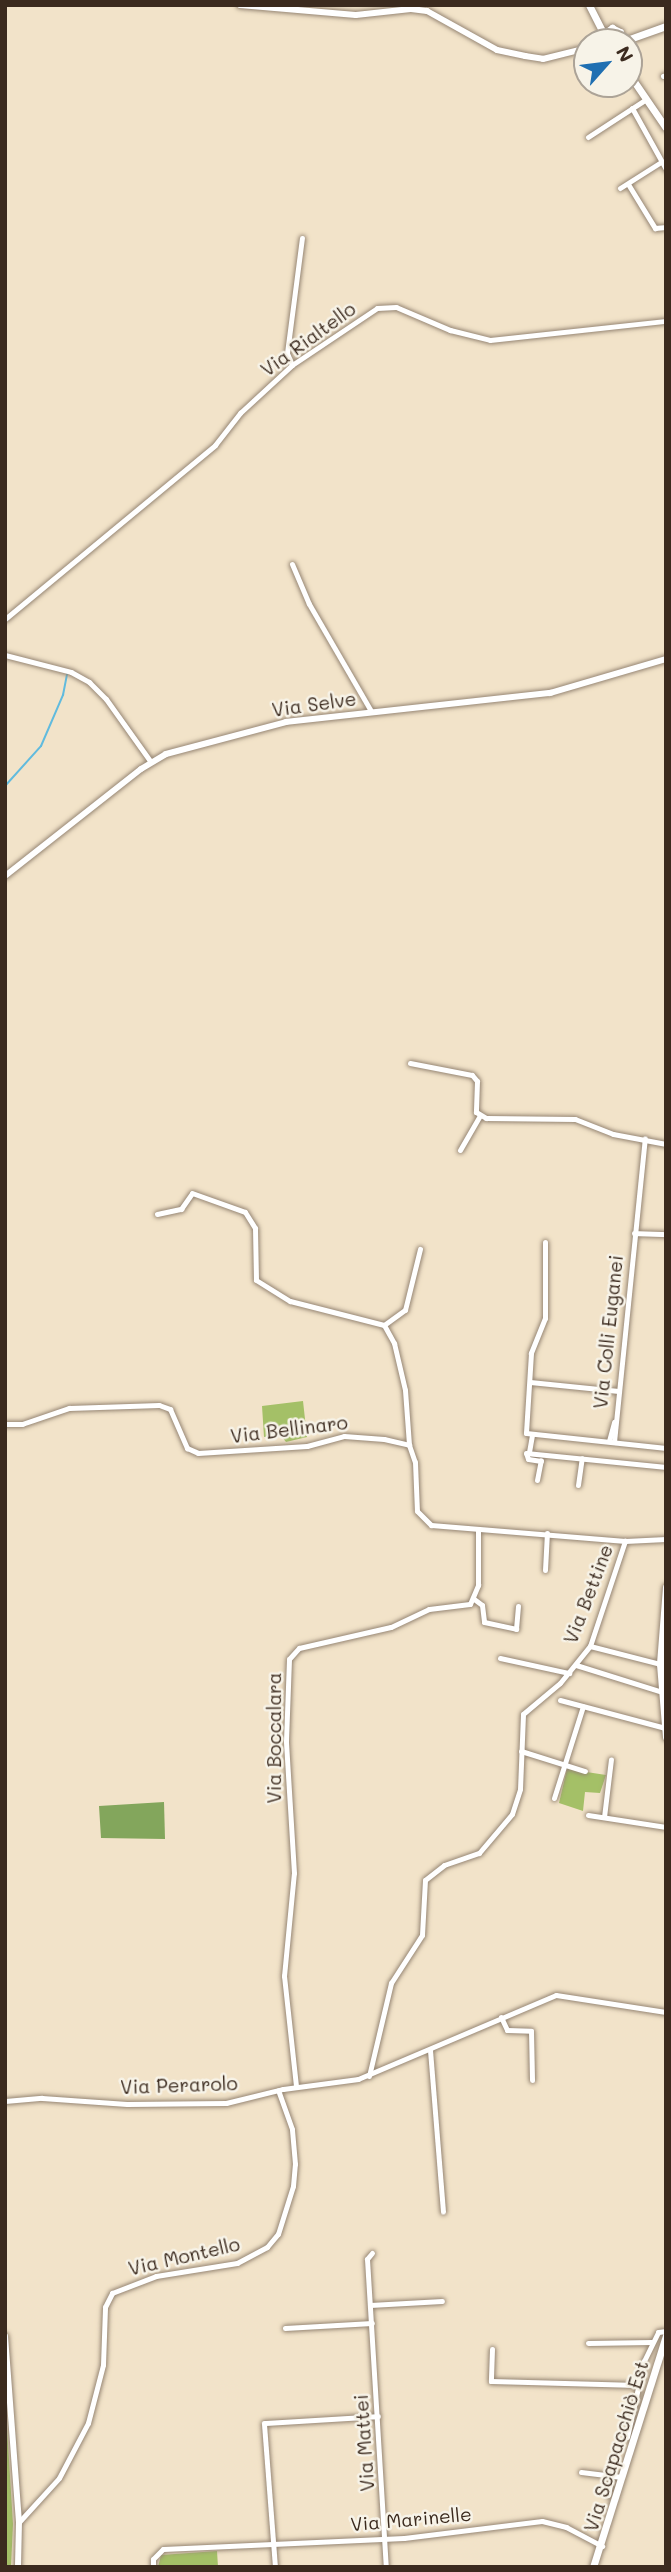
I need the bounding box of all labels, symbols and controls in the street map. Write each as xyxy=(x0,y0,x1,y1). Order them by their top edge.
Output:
north arrow xyxy=(573,28,643,98)
text: N xyxy=(611,42,640,66)
street label: Via Rialtello xyxy=(256,297,360,381)
street label: Via Selve xyxy=(270,687,358,721)
street label: Via Colli Euganei xyxy=(589,1254,627,1410)
street label: Via Bellinaro xyxy=(229,1410,349,1448)
street label: Via Bettine xyxy=(559,1541,617,1647)
street label: Via Boccalara xyxy=(263,1672,285,1804)
street label: Via Perarolo xyxy=(120,2072,238,2098)
street label: Via Montello xyxy=(126,2232,242,2280)
street label: Via Scapacchiò Est xyxy=(579,2358,653,2534)
street label: Via Mattei xyxy=(349,2394,379,2492)
street label: Via Marinelle xyxy=(349,2502,473,2536)

